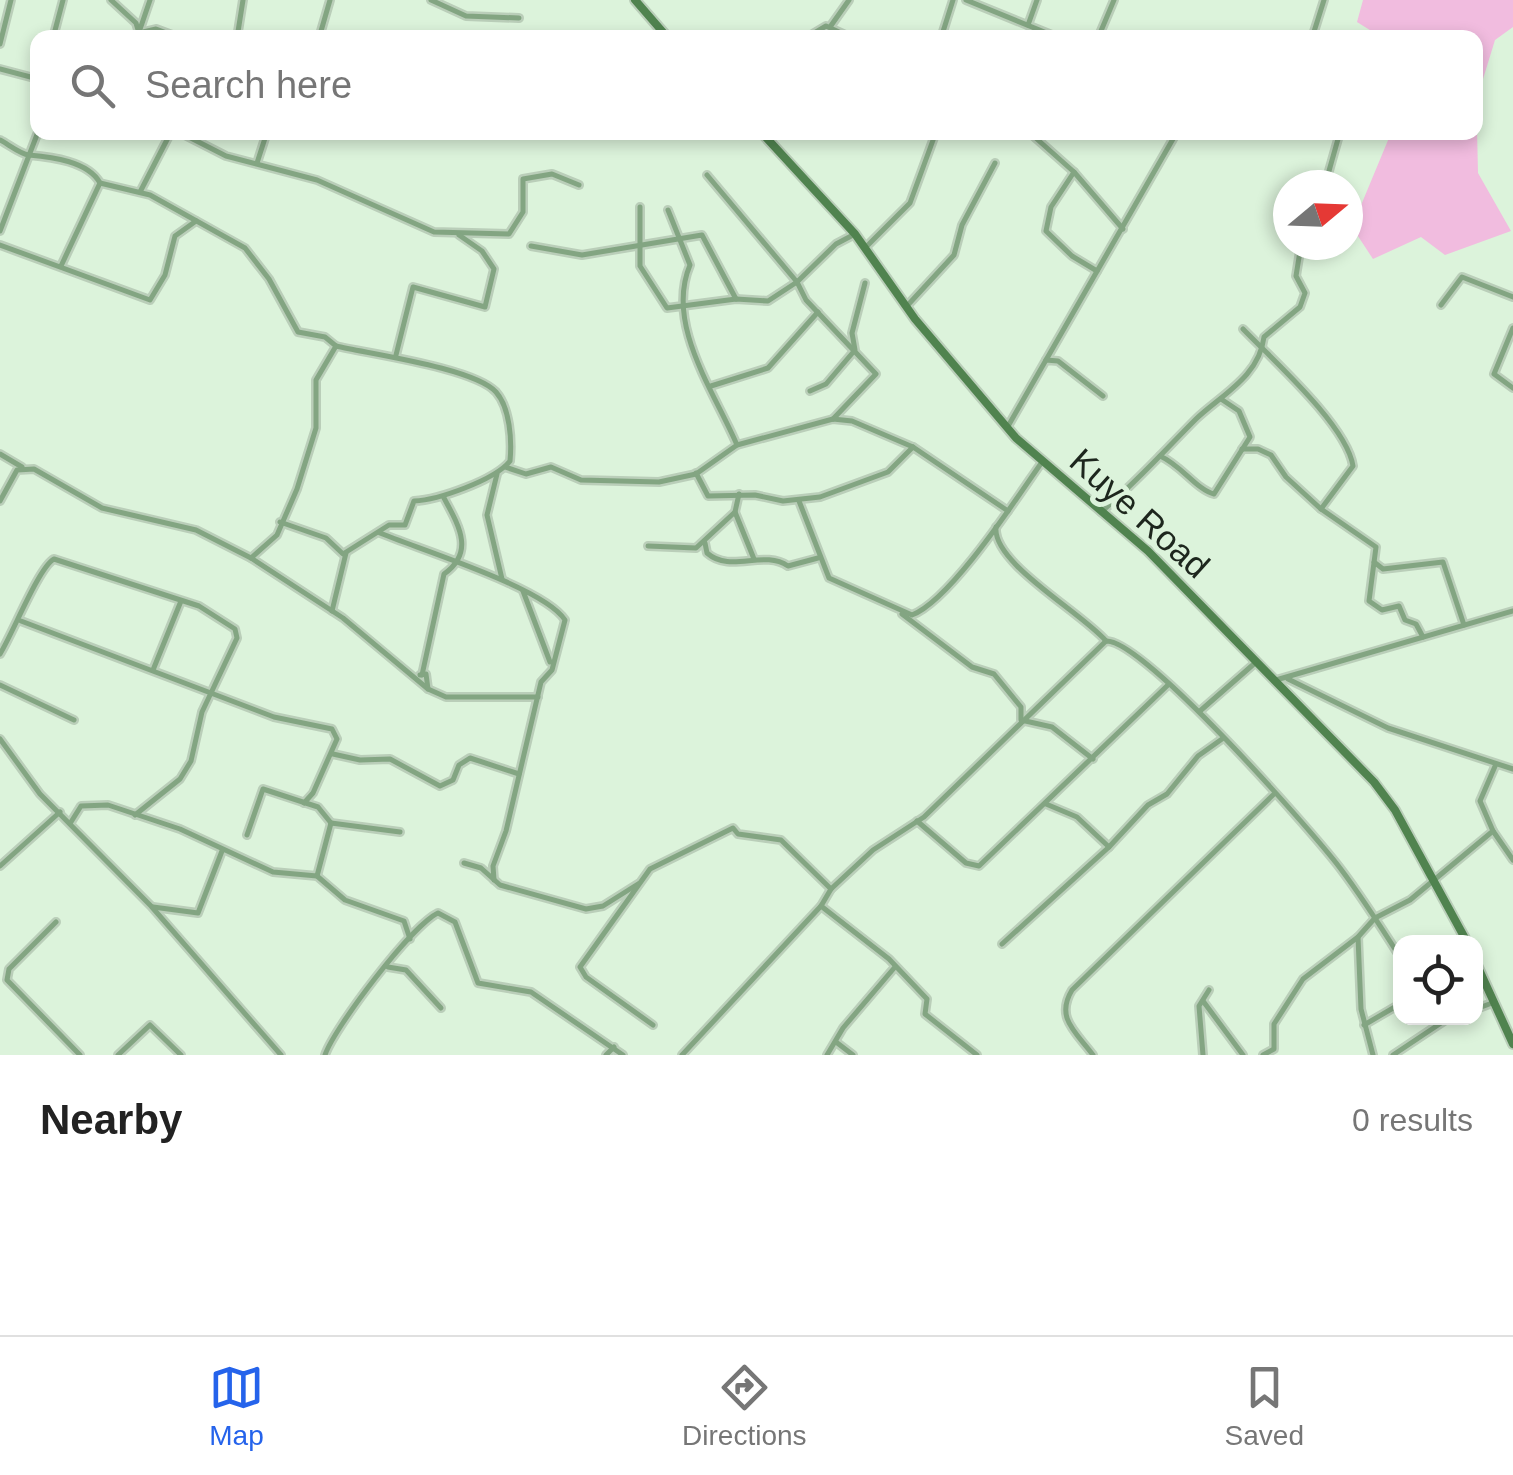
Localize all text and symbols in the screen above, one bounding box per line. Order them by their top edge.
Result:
search box [30,30,1483,140]
icon: search [65,58,120,113]
text: Search here [145,64,352,106]
north arrow [1273,170,1363,260]
street label: Kuye Road [1063,441,1217,585]
map controls [1393,935,1483,1025]
button: locate [1393,935,1483,1025]
text: Nearby [40,1096,182,1143]
text: 0 results [1352,1102,1473,1138]
tab: Map [209,1360,264,1452]
tab: Directions [682,1360,807,1452]
tab: Saved [1225,1360,1304,1452]

